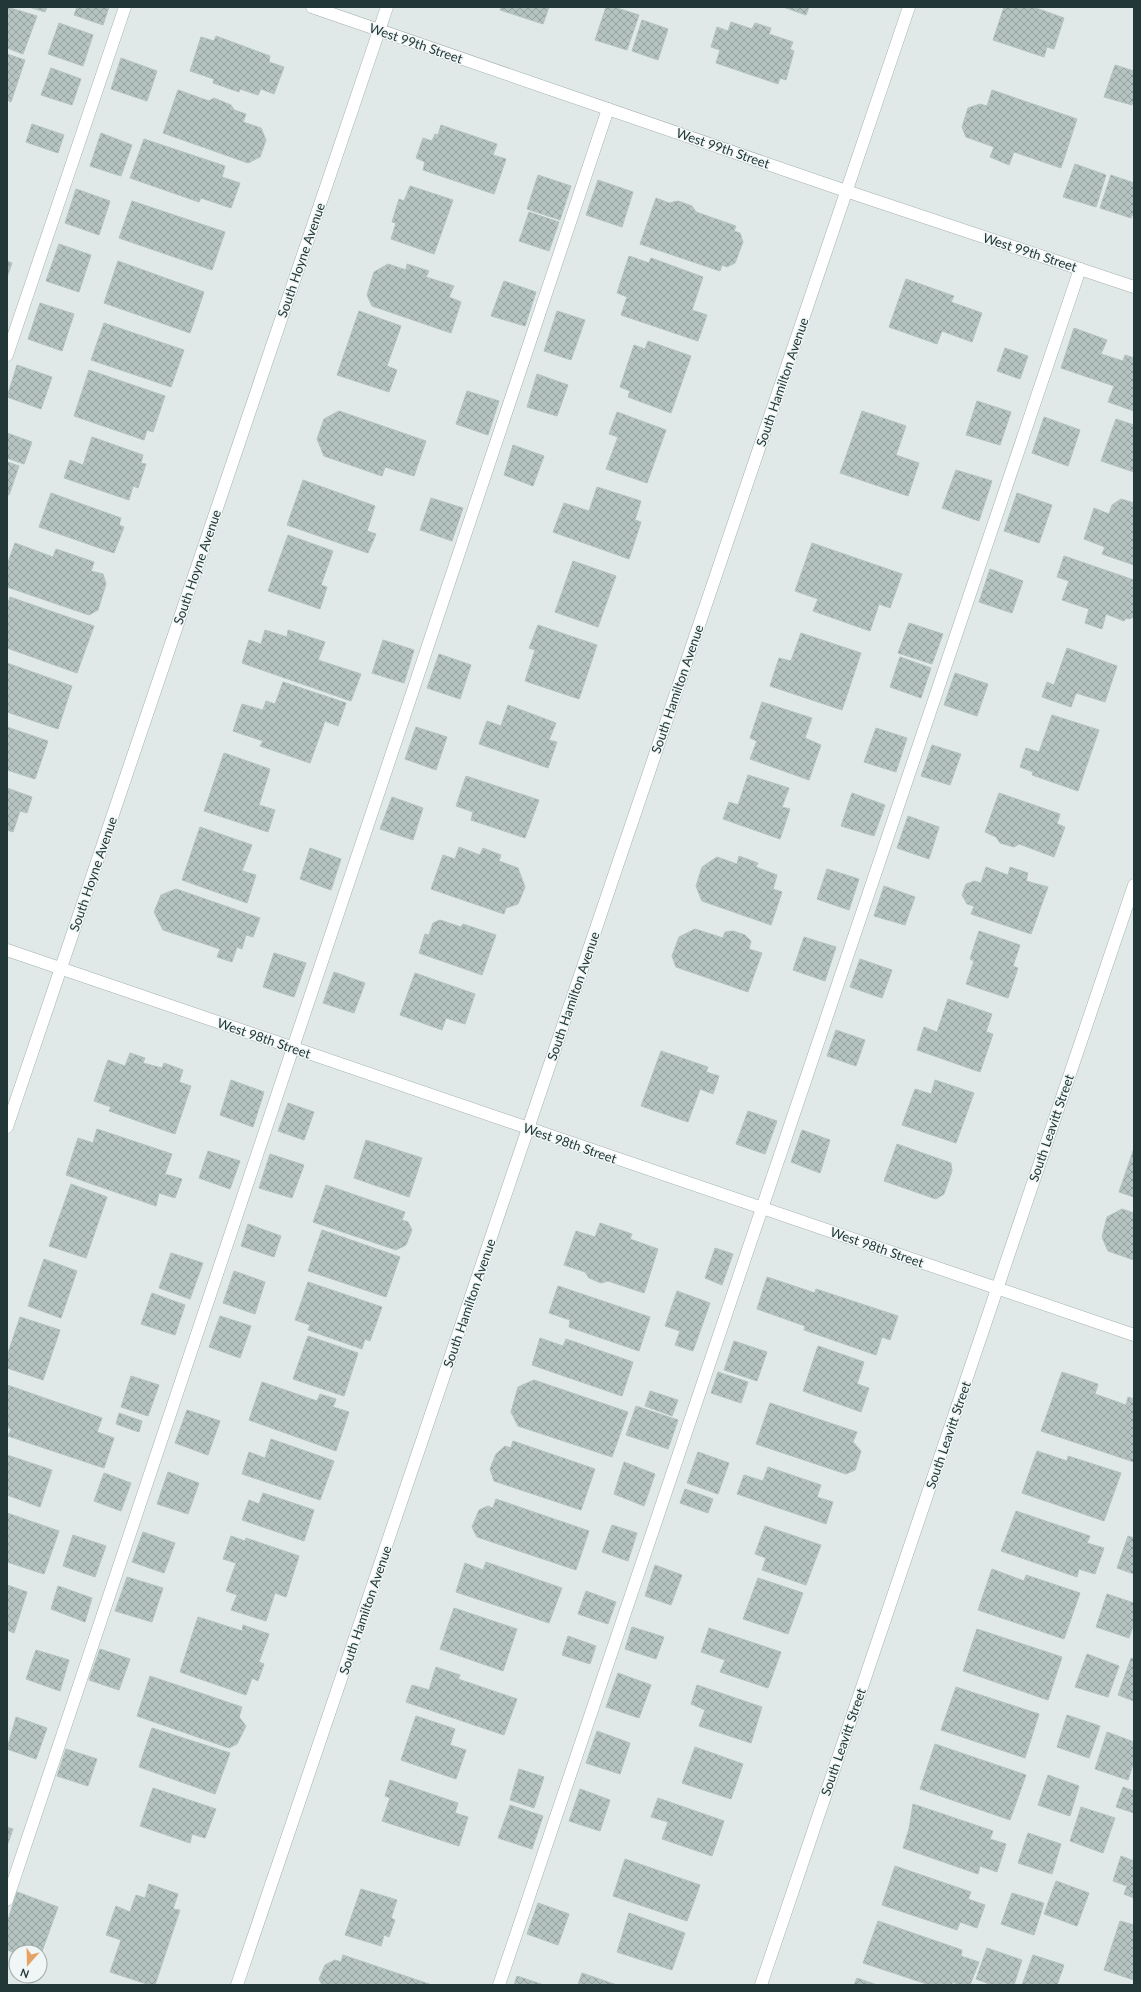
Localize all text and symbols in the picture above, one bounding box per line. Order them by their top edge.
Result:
street label: West 99th Street [367,20,465,67]
street label: West 99th Street [674,125,772,172]
street label: South Hoyne Avenue [274,200,328,320]
street label: West 99th Street [981,229,1079,275]
street label: South Hamilton Avenue [752,315,812,448]
street label: South Hoyne Avenue [170,507,224,627]
street label: South Hamilton Avenue [647,622,707,755]
street label: South Hoyne Avenue [66,814,120,934]
street label: South Hamilton Avenue [543,929,603,1062]
street label: West 98th Street [215,1015,313,1062]
street label: South Leavitt Street [1025,1072,1077,1184]
street label: West 98th Street [521,1120,619,1167]
street label: West 98th Street [828,1224,926,1271]
street label: South Hamilton Avenue [439,1236,499,1369]
street label: South Leavitt Street [922,1379,974,1491]
street label: South Hamilton Avenue [335,1543,395,1676]
street label: South Leavitt Street [817,1686,869,1798]
north arrow [8,1944,48,1984]
text: N [18,1966,31,1981]

